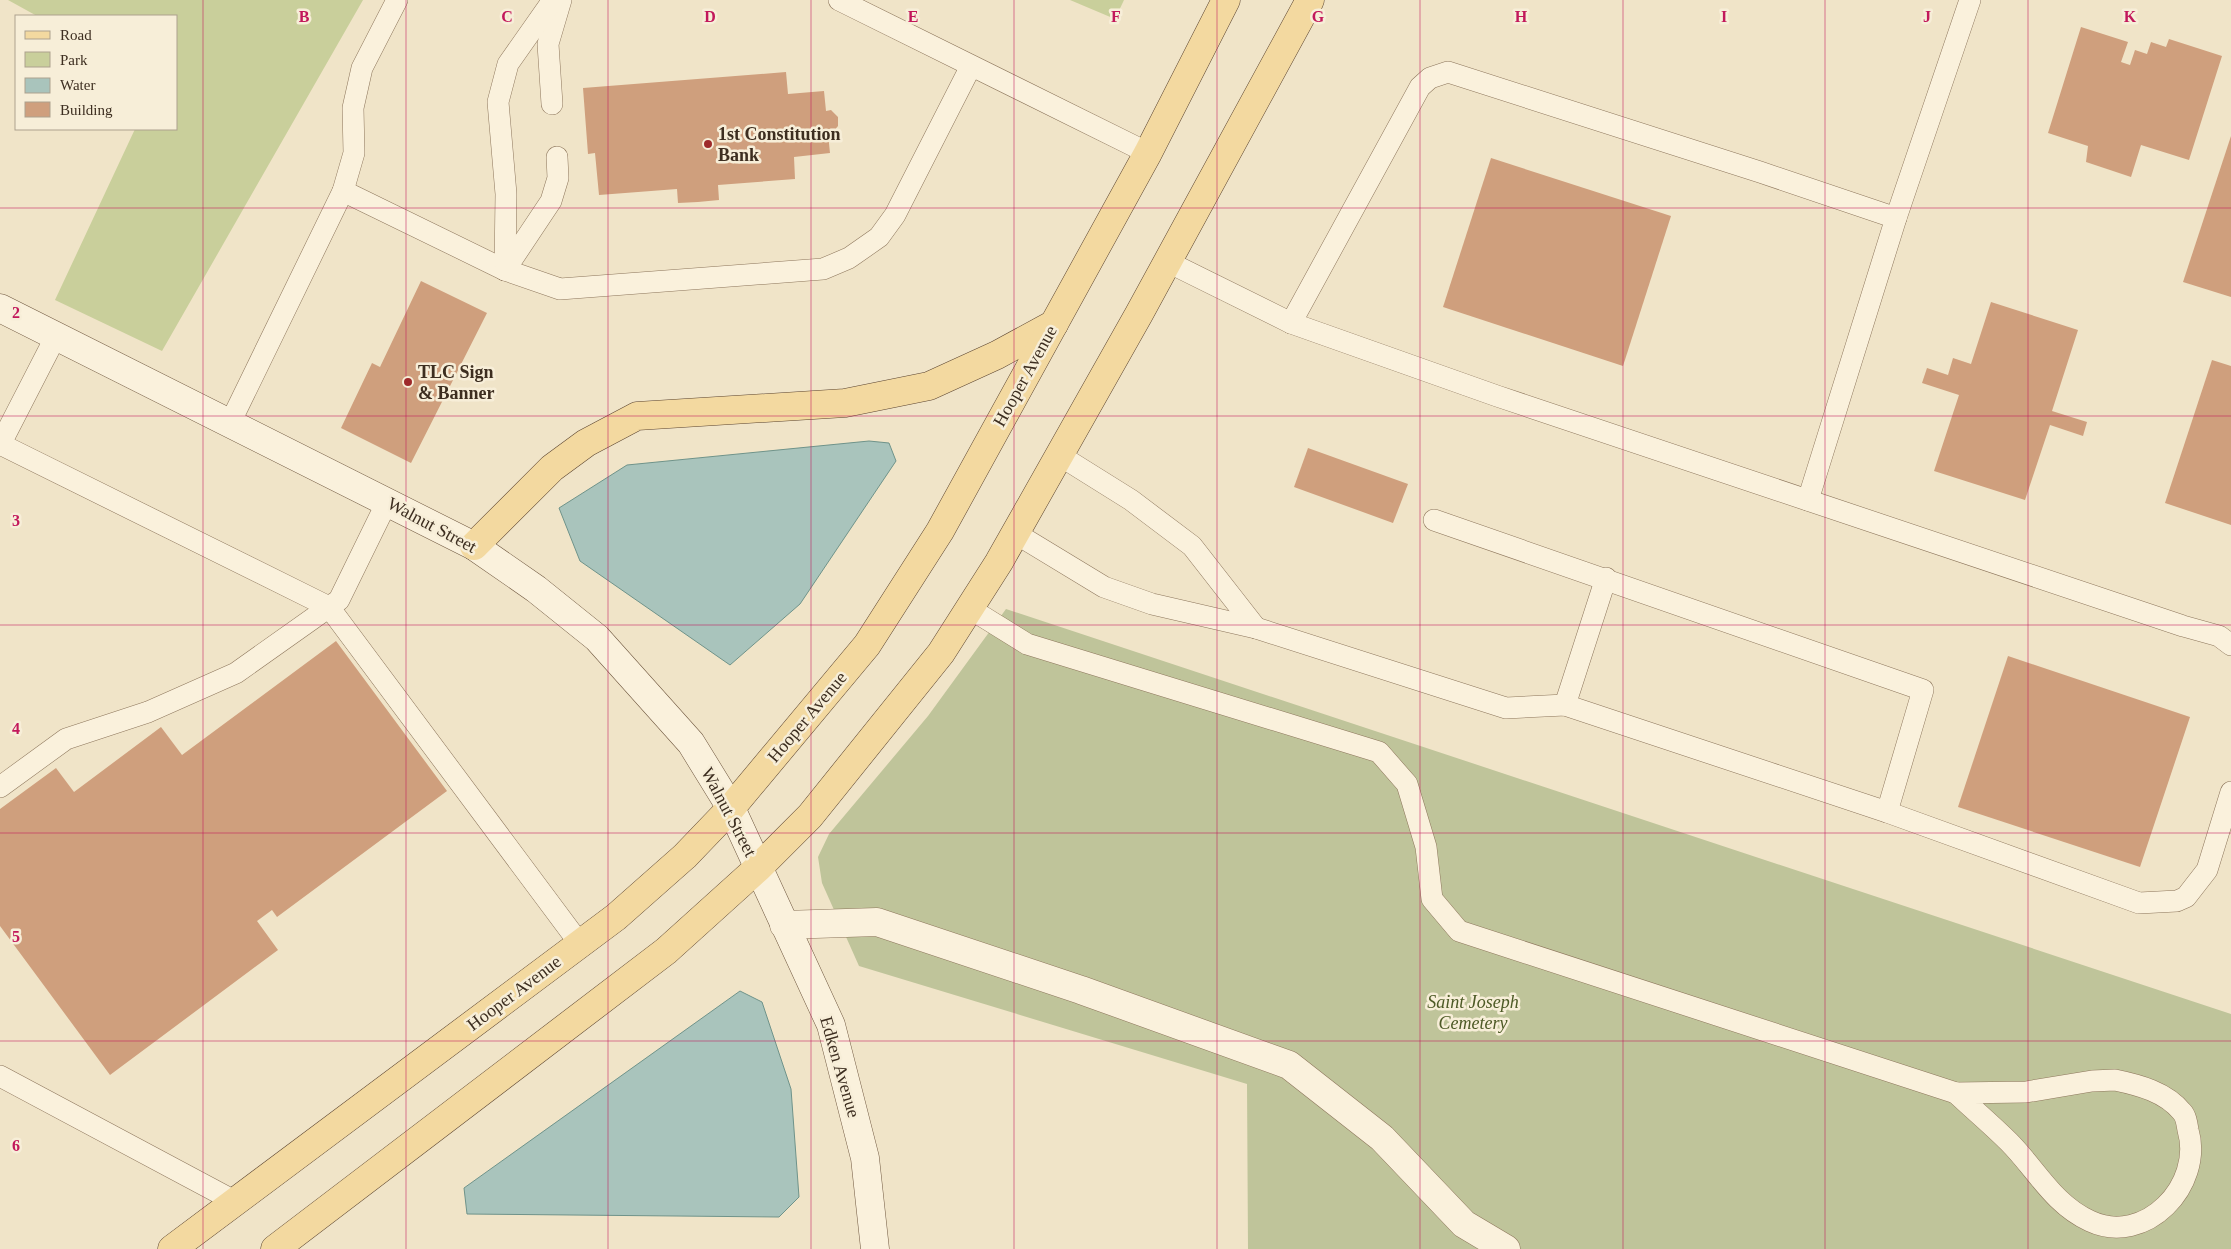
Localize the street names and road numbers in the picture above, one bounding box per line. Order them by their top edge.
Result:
street label: Hooper Avenue [989,322,1061,430]
street label: Walnut Street [384,493,480,557]
street label: Hooper Avenue [763,668,851,766]
street label: Walnut Street [697,764,761,860]
street label: Hooper Avenue [463,951,565,1035]
street label: Edken Avenue [816,1014,864,1120]

